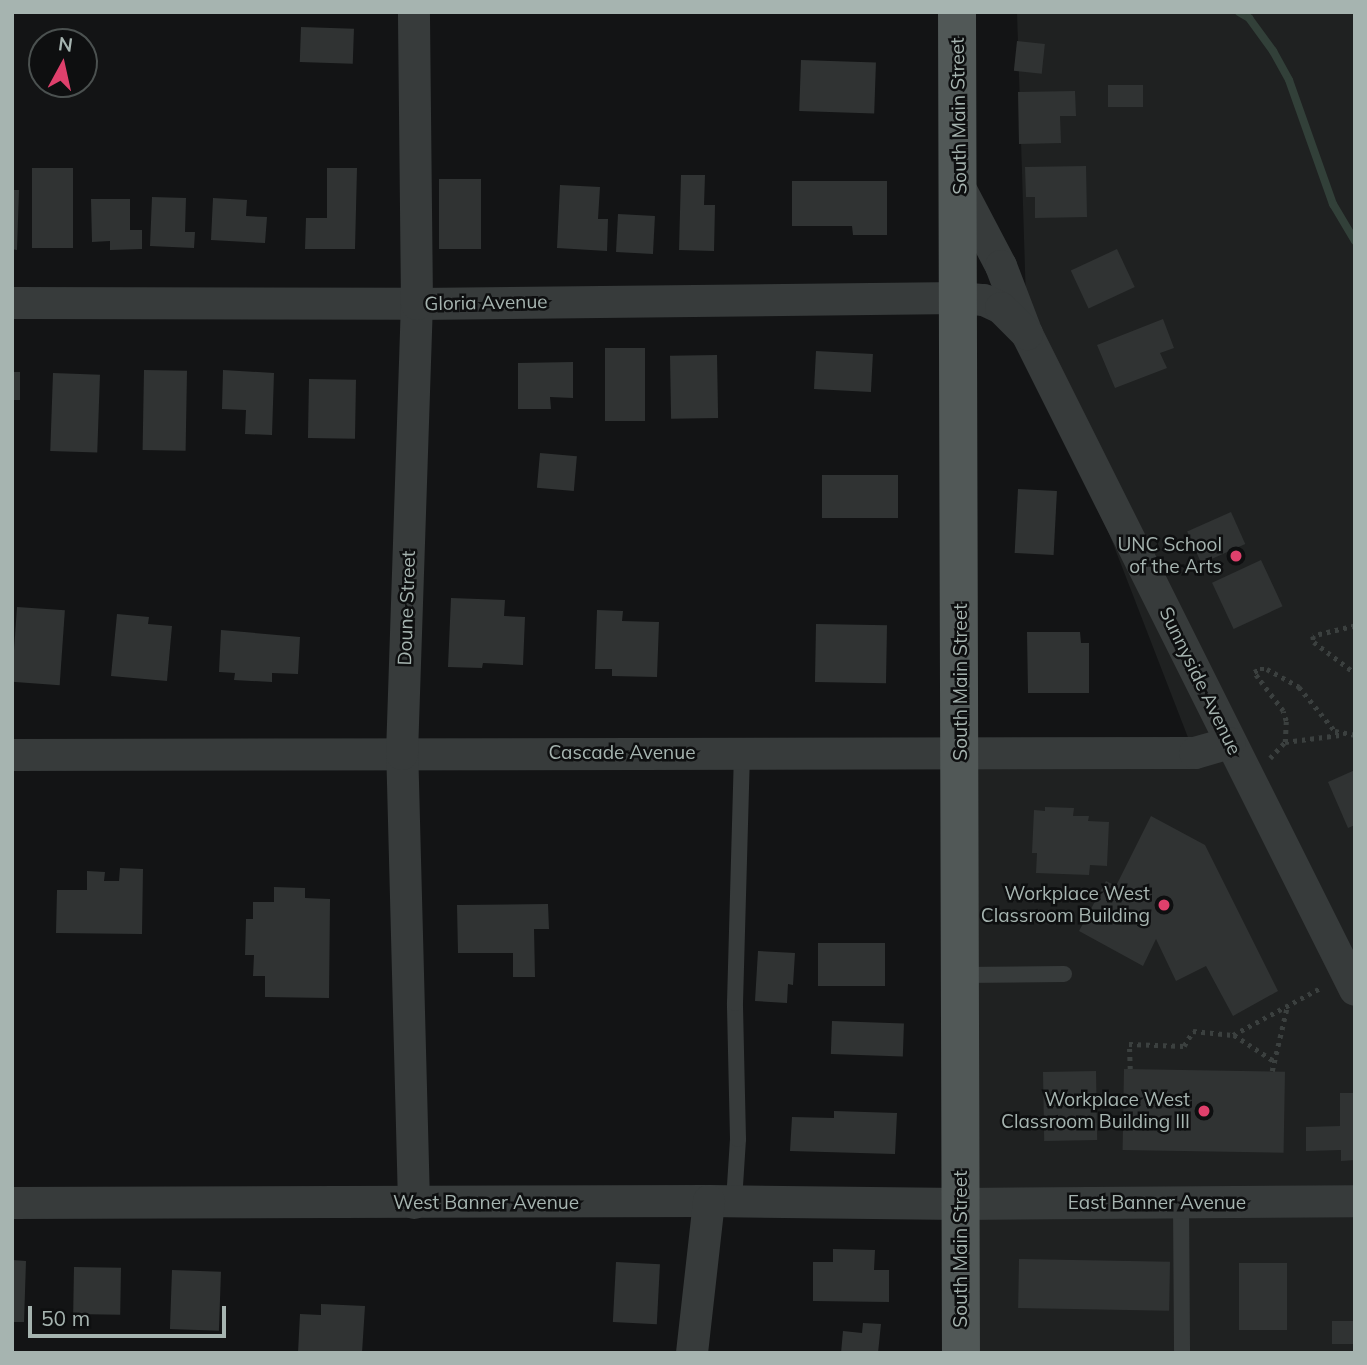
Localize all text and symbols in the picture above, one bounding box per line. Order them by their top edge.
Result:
north arrow [28,28,98,98]
text: N [57,31,74,57]
street label: South Main Street [946,37,972,195]
street label: Gloria Avenue [424,291,548,315]
place label: UNC School of the Arts [1117,534,1222,578]
marker: UNC School of the Arts [1228,548,1244,564]
street label: Doune Street [394,550,420,666]
street label: South Main Street [950,603,972,761]
street label: Sunnyside Avenue [1154,603,1246,759]
street label: Cascade Avenue [548,742,696,764]
place label: Workplace West Classroom Building [981,883,1150,927]
marker: Workplace West Classroom Building [1156,897,1172,913]
place label: Workplace West Classroom Building III [1001,1089,1190,1133]
marker: Workplace West Classroom Building III [1196,1103,1212,1119]
street label: South Main Street [950,1170,972,1328]
street label: West Banner Avenue [393,1192,579,1214]
street label: East Banner Avenue [1068,1192,1246,1214]
scale bar [32,1292,229,1336]
text: 50 m [41,1305,90,1331]

